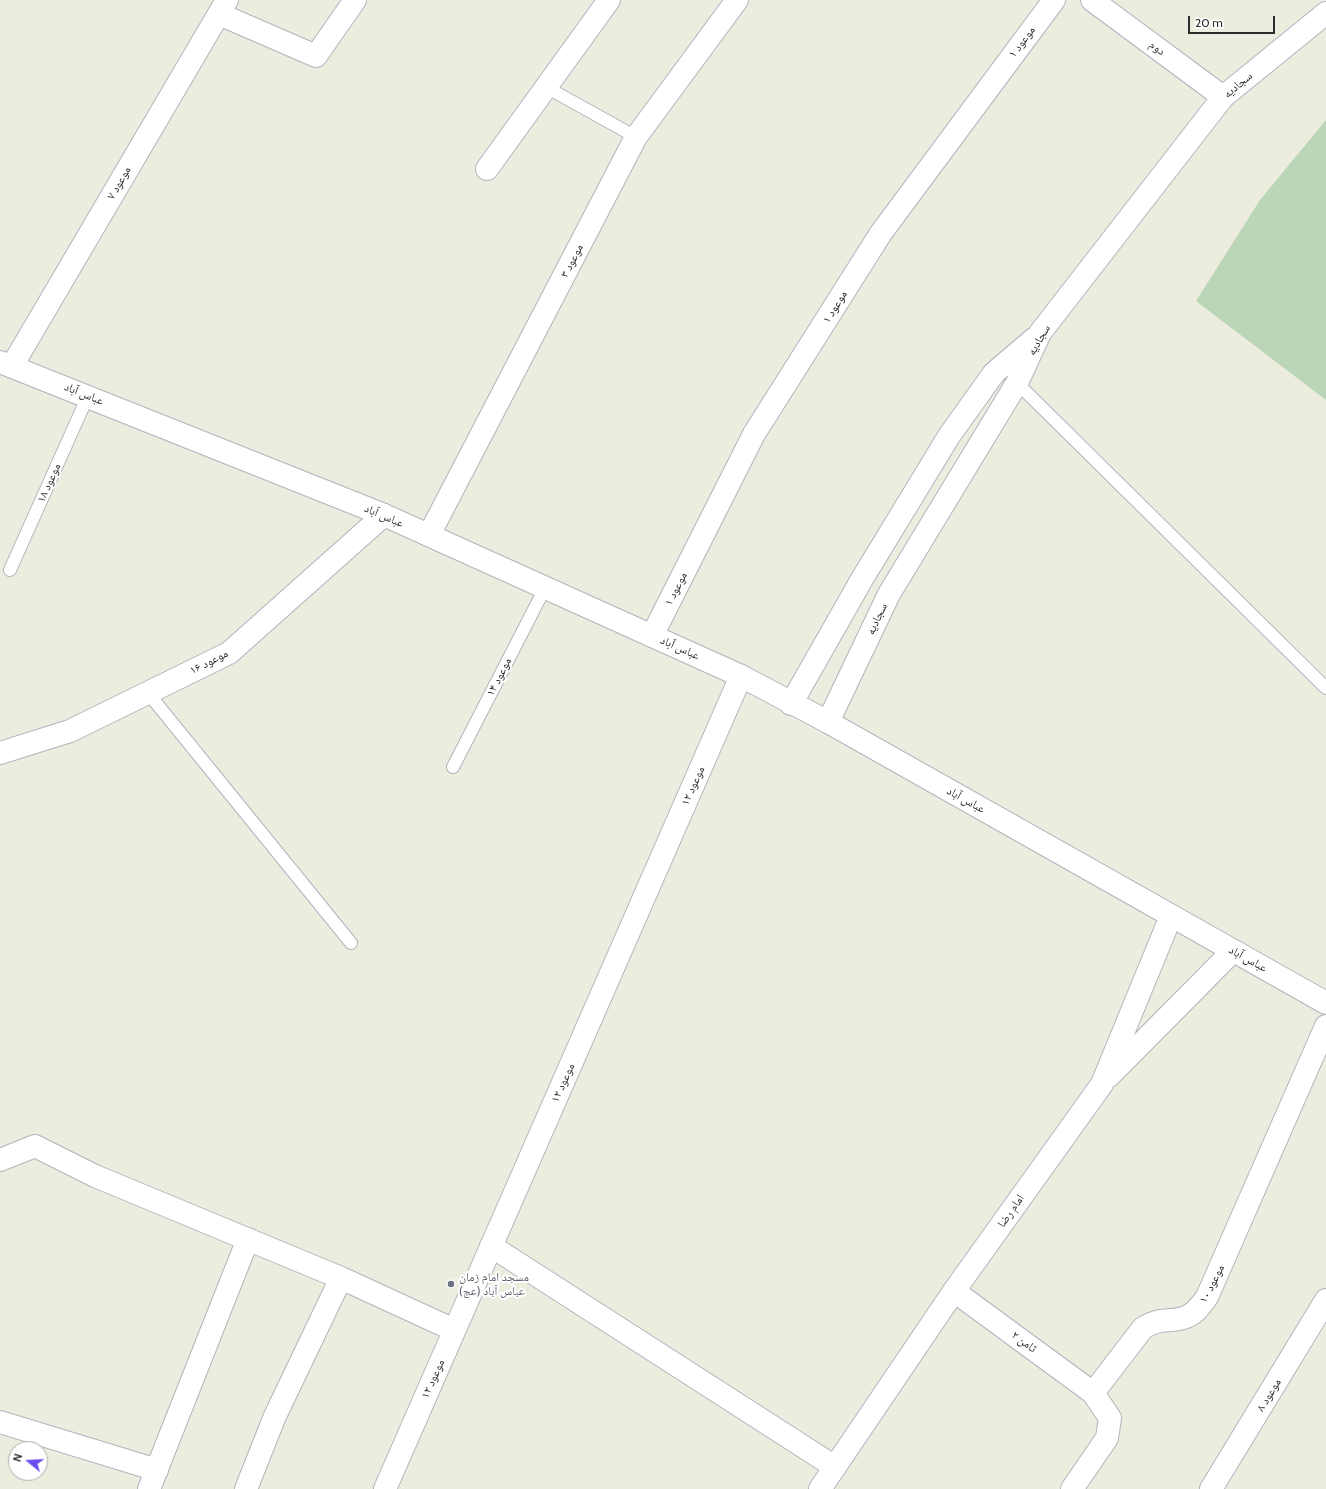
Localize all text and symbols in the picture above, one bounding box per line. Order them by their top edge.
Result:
scale bar [1190,8,1277,34]
text: 20 m [1195,15,1223,30]
street label: موعود ۱ [1005,23,1039,61]
street label: دوم [1146,37,1168,59]
street label: سجادیه [1221,69,1255,101]
street label: موعود ۷ [104,164,134,202]
street label: موعود ۳ [557,242,587,280]
street label: موعود ۱ [819,288,851,326]
street label: سجادیه [1024,322,1054,358]
street label: عباس آباد [62,380,106,408]
street label: موعود ۱۸ [34,461,64,505]
street label: عباس آباد [362,501,406,531]
street label: موعود ۱ [661,570,691,608]
street label: سجادیه [863,601,891,637]
street label: عباس آباد [658,633,702,663]
street label: موعود ۱۶ [187,646,231,678]
street label: موعود ۱۴ [483,655,515,699]
street label: موعود ۱۲ [678,764,708,808]
street label: عباس آباد [944,784,988,816]
street label: عباس آباد [1226,943,1270,975]
street label: موعود ۱۲ [548,1061,578,1105]
street label: امام رضا [994,1192,1028,1230]
street label: موعود ۱۰ [1196,1262,1228,1306]
place label: مسجد امام زمان (عج) عباس آباد [459,1270,529,1298]
marker: مسجد امام زمان (عج) عباس آباد [446,1279,456,1289]
street label: ثامن ۲ [1009,1328,1039,1356]
street label: موعود ۱۲ [418,1357,448,1401]
street label: موعود ۸ [1254,1376,1284,1414]
north arrow [8,1441,48,1481]
text: N [10,1452,25,1463]

